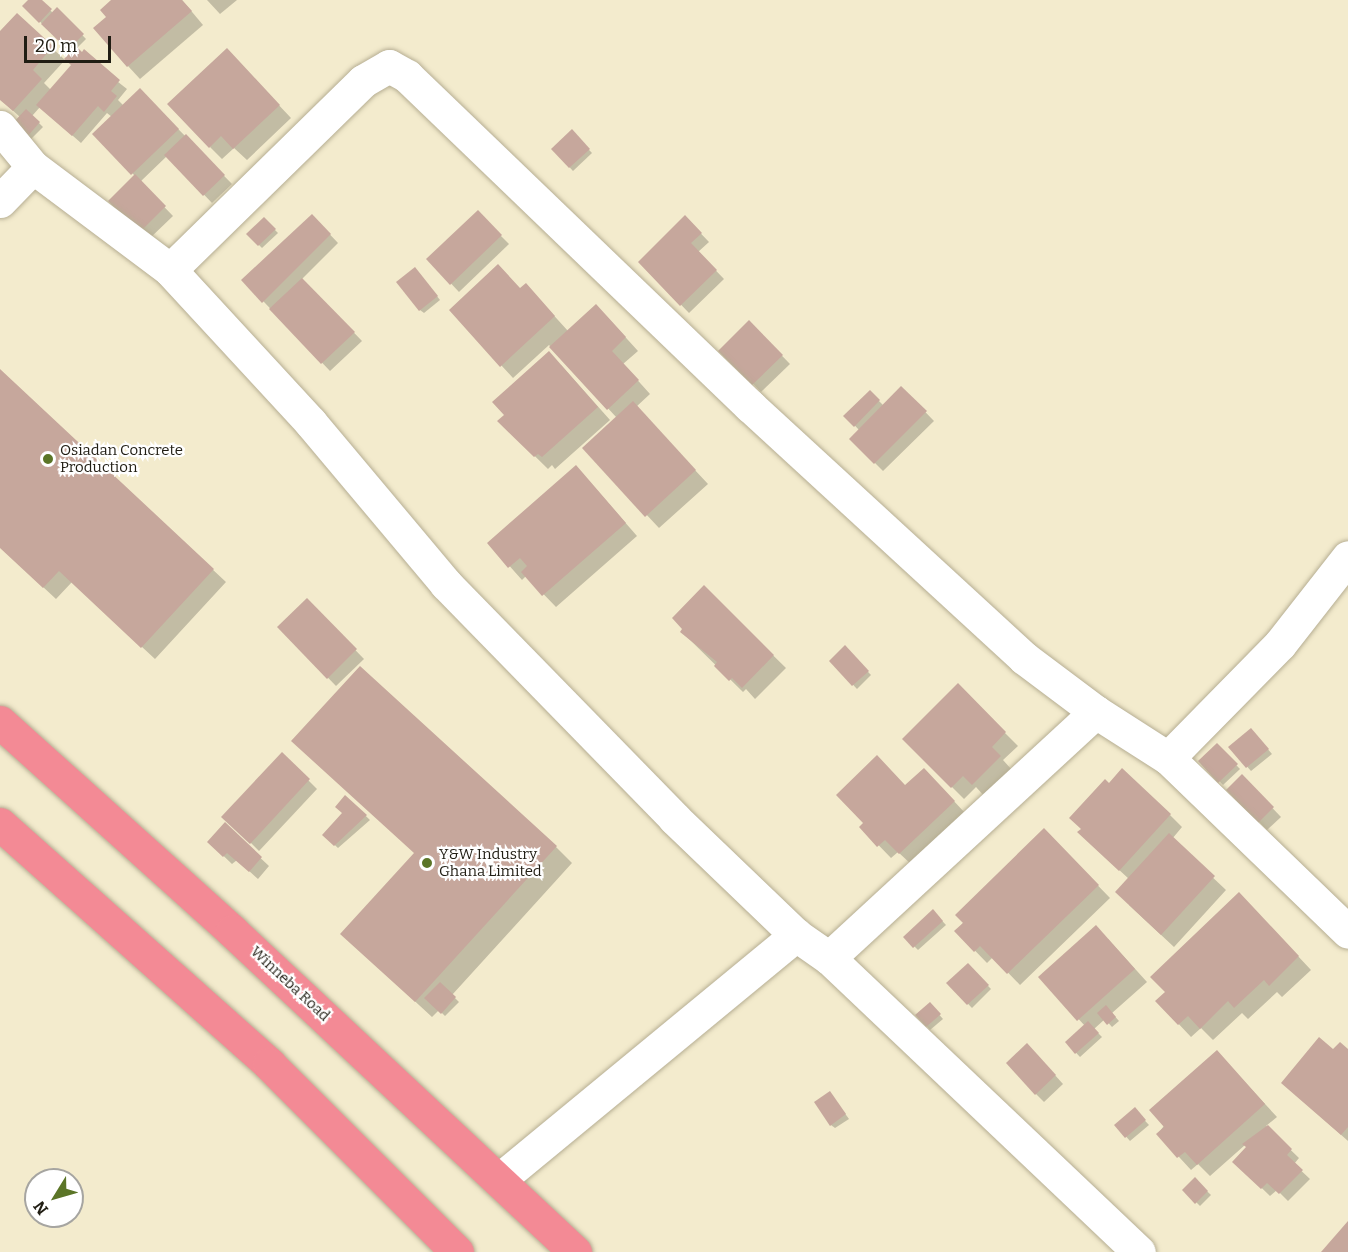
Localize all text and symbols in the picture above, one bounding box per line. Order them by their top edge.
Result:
scale bar [27,24,114,62]
text: 20 m [35,35,77,57]
place label: Osiadan Concrete Production [60,441,183,476]
marker: Osiadan Concrete Production [41,452,55,466]
place label: Y&W Industry Ghana Limited [439,845,542,880]
marker: Y&W Industry Ghana Limited [420,856,434,870]
street label: Winneba Road [247,943,333,1025]
north arrow [24,1168,84,1228]
text: N [30,1197,52,1219]

